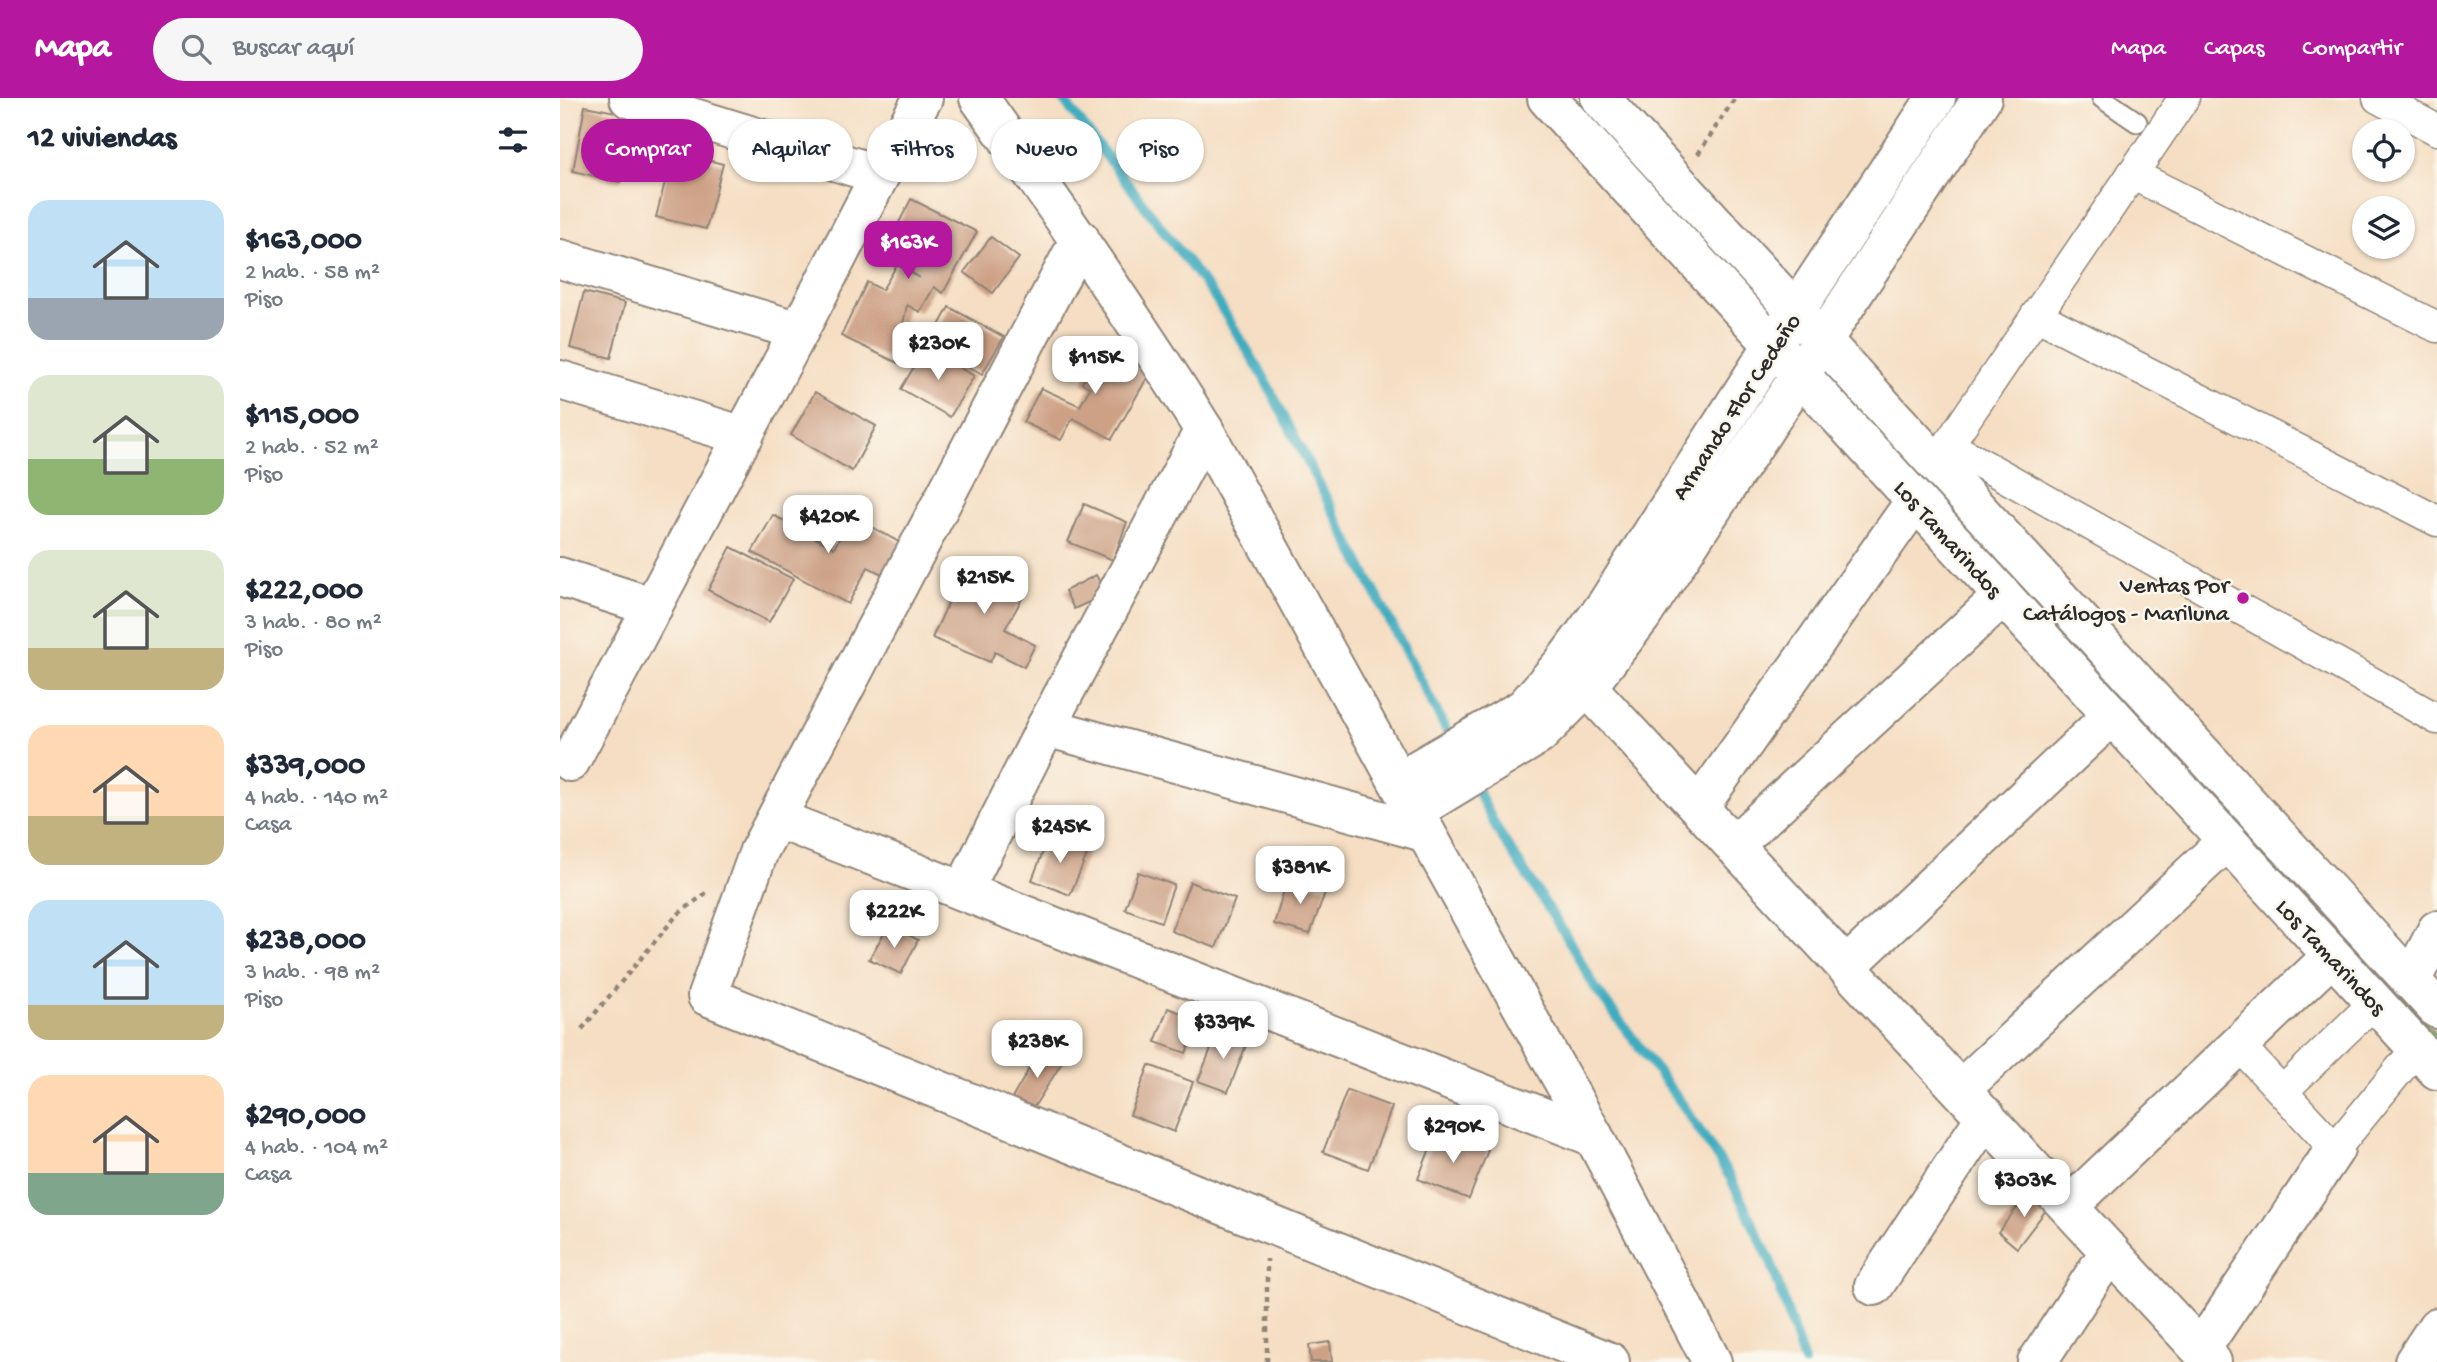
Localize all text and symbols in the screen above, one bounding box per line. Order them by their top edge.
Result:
search box [153,18,643,81]
text: Mapa [35,30,111,68]
icon: search [177,30,215,68]
text: Buscar aquí [233,34,354,65]
text: Mapa [2111,35,2166,64]
text: Capas [2204,35,2264,64]
text: Compartir [2302,35,2402,64]
chip: Comprar [581,119,714,182]
chip: Alquilar [728,119,853,182]
chip: Filtros [867,119,977,182]
chip: Nuevo [991,119,1102,182]
chip: Piso [1116,119,1204,182]
map controls [2352,119,2415,259]
button: locate [2352,119,2415,182]
icon: filters [494,121,532,159]
text: 12 viviendas [28,123,176,158]
button: layers [2352,196,2415,259]
pin: $163K [859,222,957,281]
text: $163,000 [245,225,362,260]
icon: home [84,228,168,312]
text: $163K [880,230,936,257]
text: 2 hab. · 58 m² [245,260,380,287]
text: Piso [245,287,283,314]
street label: Armando Flor Cedeño [1667,309,1809,507]
pin: $230K [889,322,987,382]
text: $230K [908,331,968,358]
pin: $115K [1046,336,1144,396]
text: $115K [1068,345,1122,372]
text: $115,000 [245,400,359,435]
icon: home [84,403,168,487]
text: 2 hab. · 52 m² [245,435,379,462]
text: Piso [245,462,283,489]
street label: Los Tamarindos [1886,475,2008,606]
pin: $420K [779,496,877,555]
text: $420K [799,504,857,531]
pin: $215K [935,556,1033,616]
text: $215K [956,565,1012,592]
place label: Ventas Por Catálogos - Mariluna [2023,573,2231,630]
text: $222,000 [245,575,363,610]
icon: home [84,578,168,662]
marker: Ventas Por Catálogos - Mariluna [2235,590,2251,606]
text: 3 hab. · 80 m² [245,610,382,637]
text: Piso [245,637,283,664]
text: $339,000 [245,750,365,785]
icon: home [84,753,168,837]
text: 4 hab. · 140 m² [245,785,388,812]
pin: $245K [1011,806,1109,865]
text: Casa [245,812,291,839]
text: $245K [1031,814,1089,841]
pin: $381K [1251,846,1349,906]
text: $381K [1272,855,1328,882]
pin: $222K [845,890,943,950]
street label: Los Tamarindos [2268,894,2392,1024]
text: $222K [866,899,922,926]
text: $238,000 [245,925,366,960]
icon: home [84,928,168,1012]
text: 3 hab. · 98 m² [245,960,380,987]
text: Piso [245,987,283,1014]
pin: $339K [1174,1002,1272,1061]
text: $339K [1194,1010,1252,1037]
pin: $238K [988,1020,1086,1080]
text: $238K [1008,1029,1066,1056]
text: $290,000 [245,1100,366,1135]
icon: home [84,1103,168,1187]
pin: $290K [1404,1105,1502,1165]
text: $290K [1424,1114,1482,1141]
text: 4 hab. · 104 m² [245,1135,388,1162]
pin: $303K [1975,1160,2073,1219]
text: Casa [245,1162,291,1189]
text: $303K [1994,1168,2054,1195]

